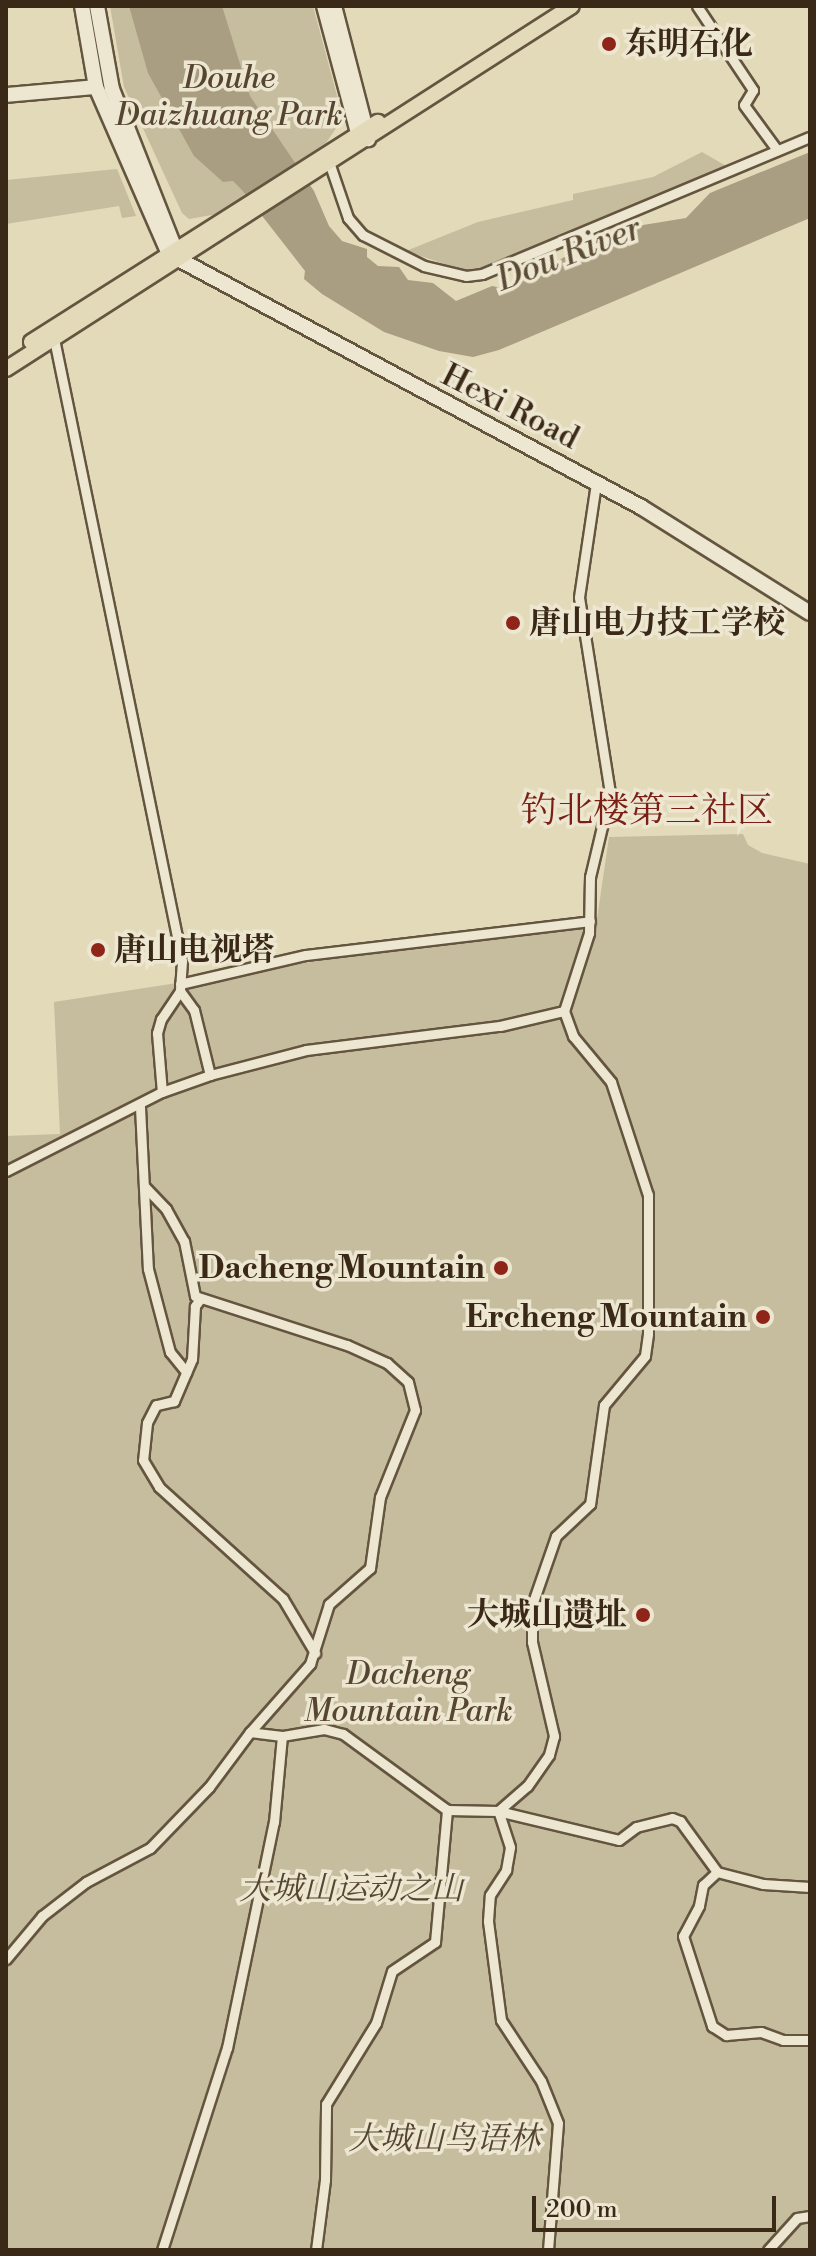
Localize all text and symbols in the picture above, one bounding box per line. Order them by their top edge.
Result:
place label: 东明石化 [625,25,753,63]
marker: 东明石化 [600,35,618,53]
park label: Douhe Daizhuang Park [115,60,343,135]
water label: Dou River [491,209,647,301]
street label: Hexi Road [435,356,585,458]
place label: 唐山电力技工学校 [529,604,785,642]
marker: 唐山电力技工学校 [504,614,522,632]
district label: 钓北楼第三社区 [521,790,773,834]
place label: 唐山电视塔 [114,931,274,969]
marker: 唐山电视塔 [89,941,107,959]
place label: Dacheng Mountain [199,1249,485,1287]
marker: Dacheng Mountain [492,1259,510,1277]
place label: Ercheng Mountain [465,1298,747,1336]
marker: Ercheng Mountain [754,1308,772,1326]
place label: 大城山遗址 [467,1596,627,1634]
marker: 大城山遗址 [634,1606,652,1624]
park label: Dacheng Mountain Park [303,1656,513,1731]
park label: 大城山运动之山 [239,1870,463,1908]
park label: 大城山鸟语林 [348,2120,540,2158]
scale bar [536,2180,780,2230]
text: 200 m [546,2195,617,2225]

